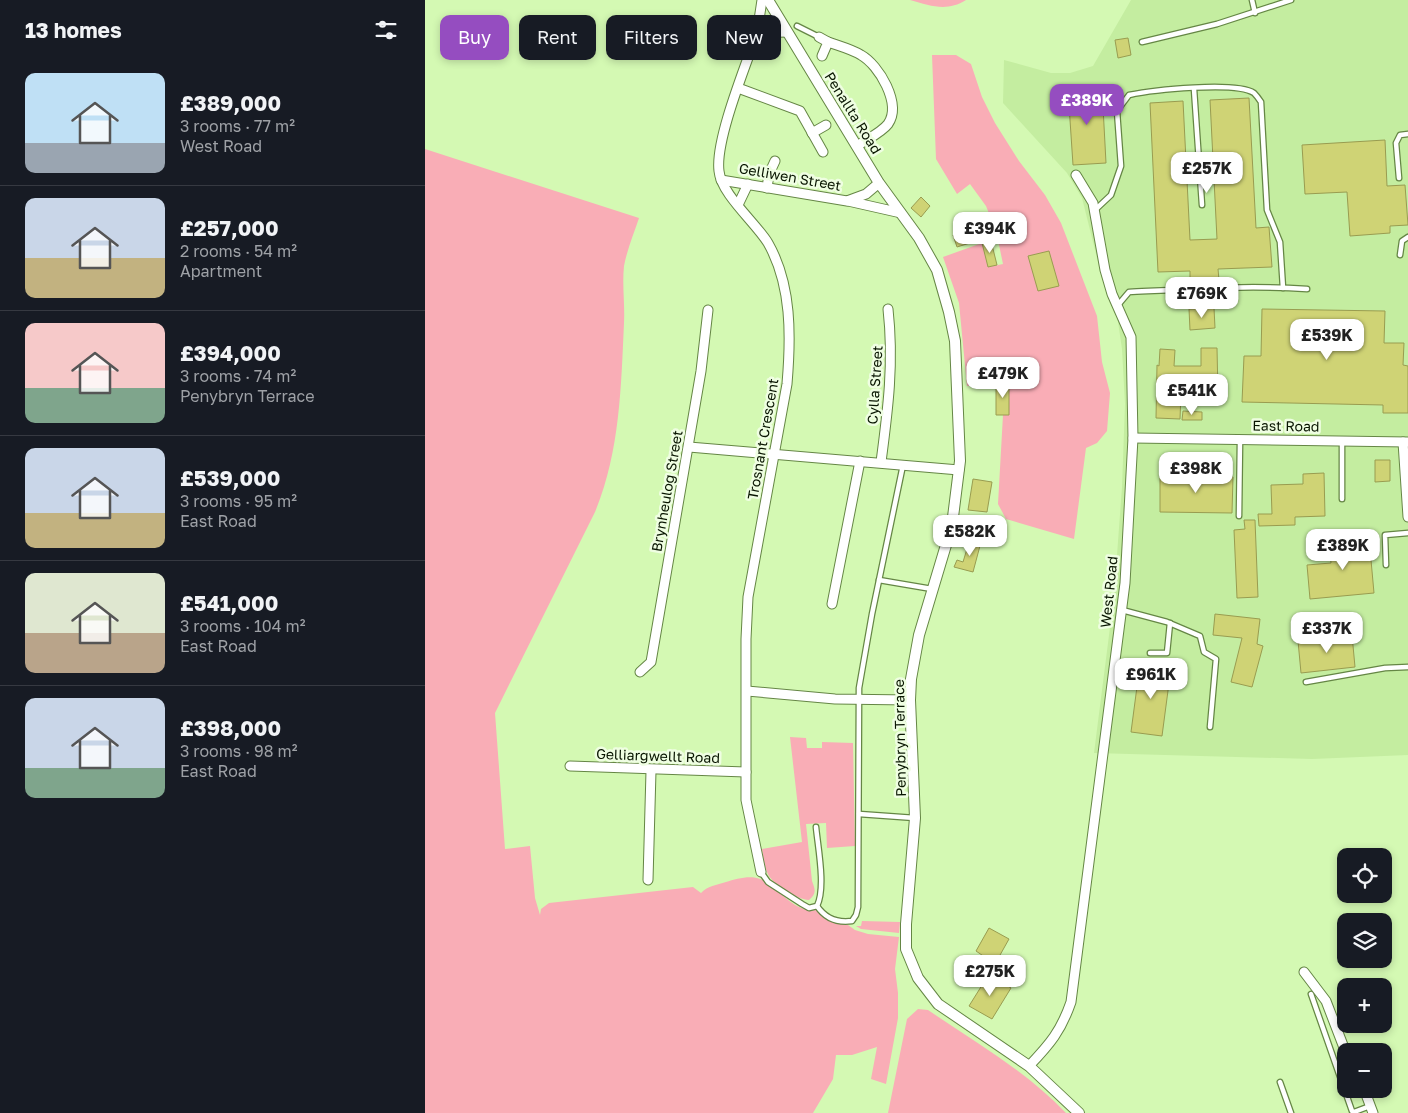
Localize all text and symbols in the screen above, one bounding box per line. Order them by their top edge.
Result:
chip: Buy [440,15,509,60]
chip: Rent [519,15,596,60]
chip: Filters [606,15,697,60]
chip: New [707,15,781,60]
icon: filters [372,16,400,44]
text: 13 homes [25,17,122,43]
street label: Penallta Road [821,69,885,157]
pin: £389K [1052,84,1122,126]
text: £389,000 [180,90,281,116]
text: £389K [1061,90,1113,110]
icon: home [65,93,125,153]
text: 3 rooms · 77 m² [180,116,295,136]
text: West Road [180,136,262,156]
pin: £257K [1172,152,1242,194]
text: £257K [1182,158,1232,178]
street label: Gelliwen Street [738,159,843,194]
pin: £394K [955,212,1025,254]
text: £257,000 [180,215,279,241]
icon: home [65,218,125,278]
text: £394K [964,218,1016,238]
text: 2 rooms · 54 m² [180,241,297,261]
text: Apartment [180,261,262,281]
pin: £769K [1167,276,1237,319]
text: £769K [1176,283,1228,303]
pin: £539K [1292,318,1362,361]
text: £539K [1301,325,1353,345]
text: £394,000 [180,340,281,366]
icon: home [65,343,125,403]
street label: Cylla Street [863,345,886,425]
pin: £479K [968,356,1038,399]
text: £479K [977,363,1029,383]
text: 3 rooms · 74 m² [180,366,296,386]
pin: £541K [1157,374,1227,416]
street label: Trosnant Crescent [743,377,782,501]
text: £541K [1167,380,1217,400]
text: Penybryn Terrace [180,386,315,406]
street label: East Road [1252,416,1320,435]
street label: Brynheulog Street [647,429,686,553]
pin: £398K [1161,452,1231,494]
text: £398K [1170,458,1222,478]
text: £539,000 [180,465,281,491]
icon: home [65,468,125,528]
text: 3 rooms · 95 m² [180,491,297,511]
text: East Road [180,511,257,531]
pin: £582K [935,514,1005,557]
text: £582K [944,521,996,541]
pin: £389K [1308,528,1378,571]
text: £389K [1317,535,1369,555]
street label: West Road [1096,555,1121,629]
text: £541,000 [180,590,278,616]
icon: home [65,593,125,653]
pin: £337K [1292,612,1362,654]
text: 3 rooms · 104 m² [180,616,305,636]
text: £337K [1302,618,1352,638]
text: East Road [180,636,257,656]
pin: £961K [1116,658,1186,700]
text: £961K [1126,664,1176,684]
street label: Penybryn Terrace [890,679,909,797]
text: £398,000 [180,715,281,741]
icon: home [65,718,125,778]
text: 3 rooms · 98 m² [180,741,297,761]
street label: Gelliargwellt Road [596,745,720,766]
text: East Road [180,761,257,781]
map controls [1337,848,1392,1098]
button: locate [1337,848,1392,903]
button: layers [1337,913,1392,968]
pin: £275K [955,954,1025,997]
text: £275K [965,961,1015,981]
button: + [1337,978,1392,1033]
button: − [1337,1043,1392,1098]

